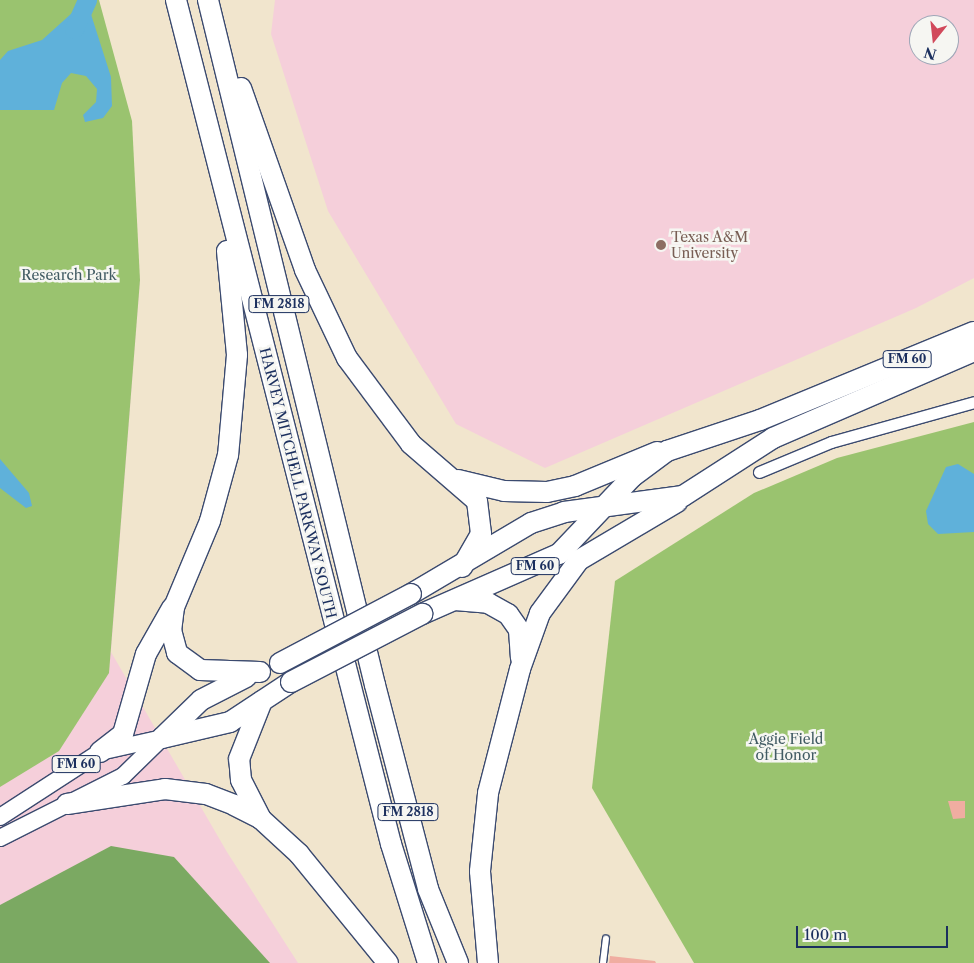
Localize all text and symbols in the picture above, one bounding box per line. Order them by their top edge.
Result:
north arrow [909,15,959,65]
text: N [922,43,938,64]
place label: Texas A&M University [671,229,749,262]
marker: Texas A&M University [655,239,667,251]
park label: Research Park [21,267,117,283]
road number: FM 2818 [248,294,310,314]
street label: HARVEY MITCHELL PARKWAY SOUTH [256,345,340,621]
road number: FM 60 [882,349,932,368]
road number: FM 60 [510,556,560,576]
park label: Aggie Field of Honor [749,731,823,764]
road number: FM 60 [51,754,101,774]
road number: FM 2818 [377,802,439,822]
scale bar [799,916,952,948]
text: 100 m [804,925,847,944]

